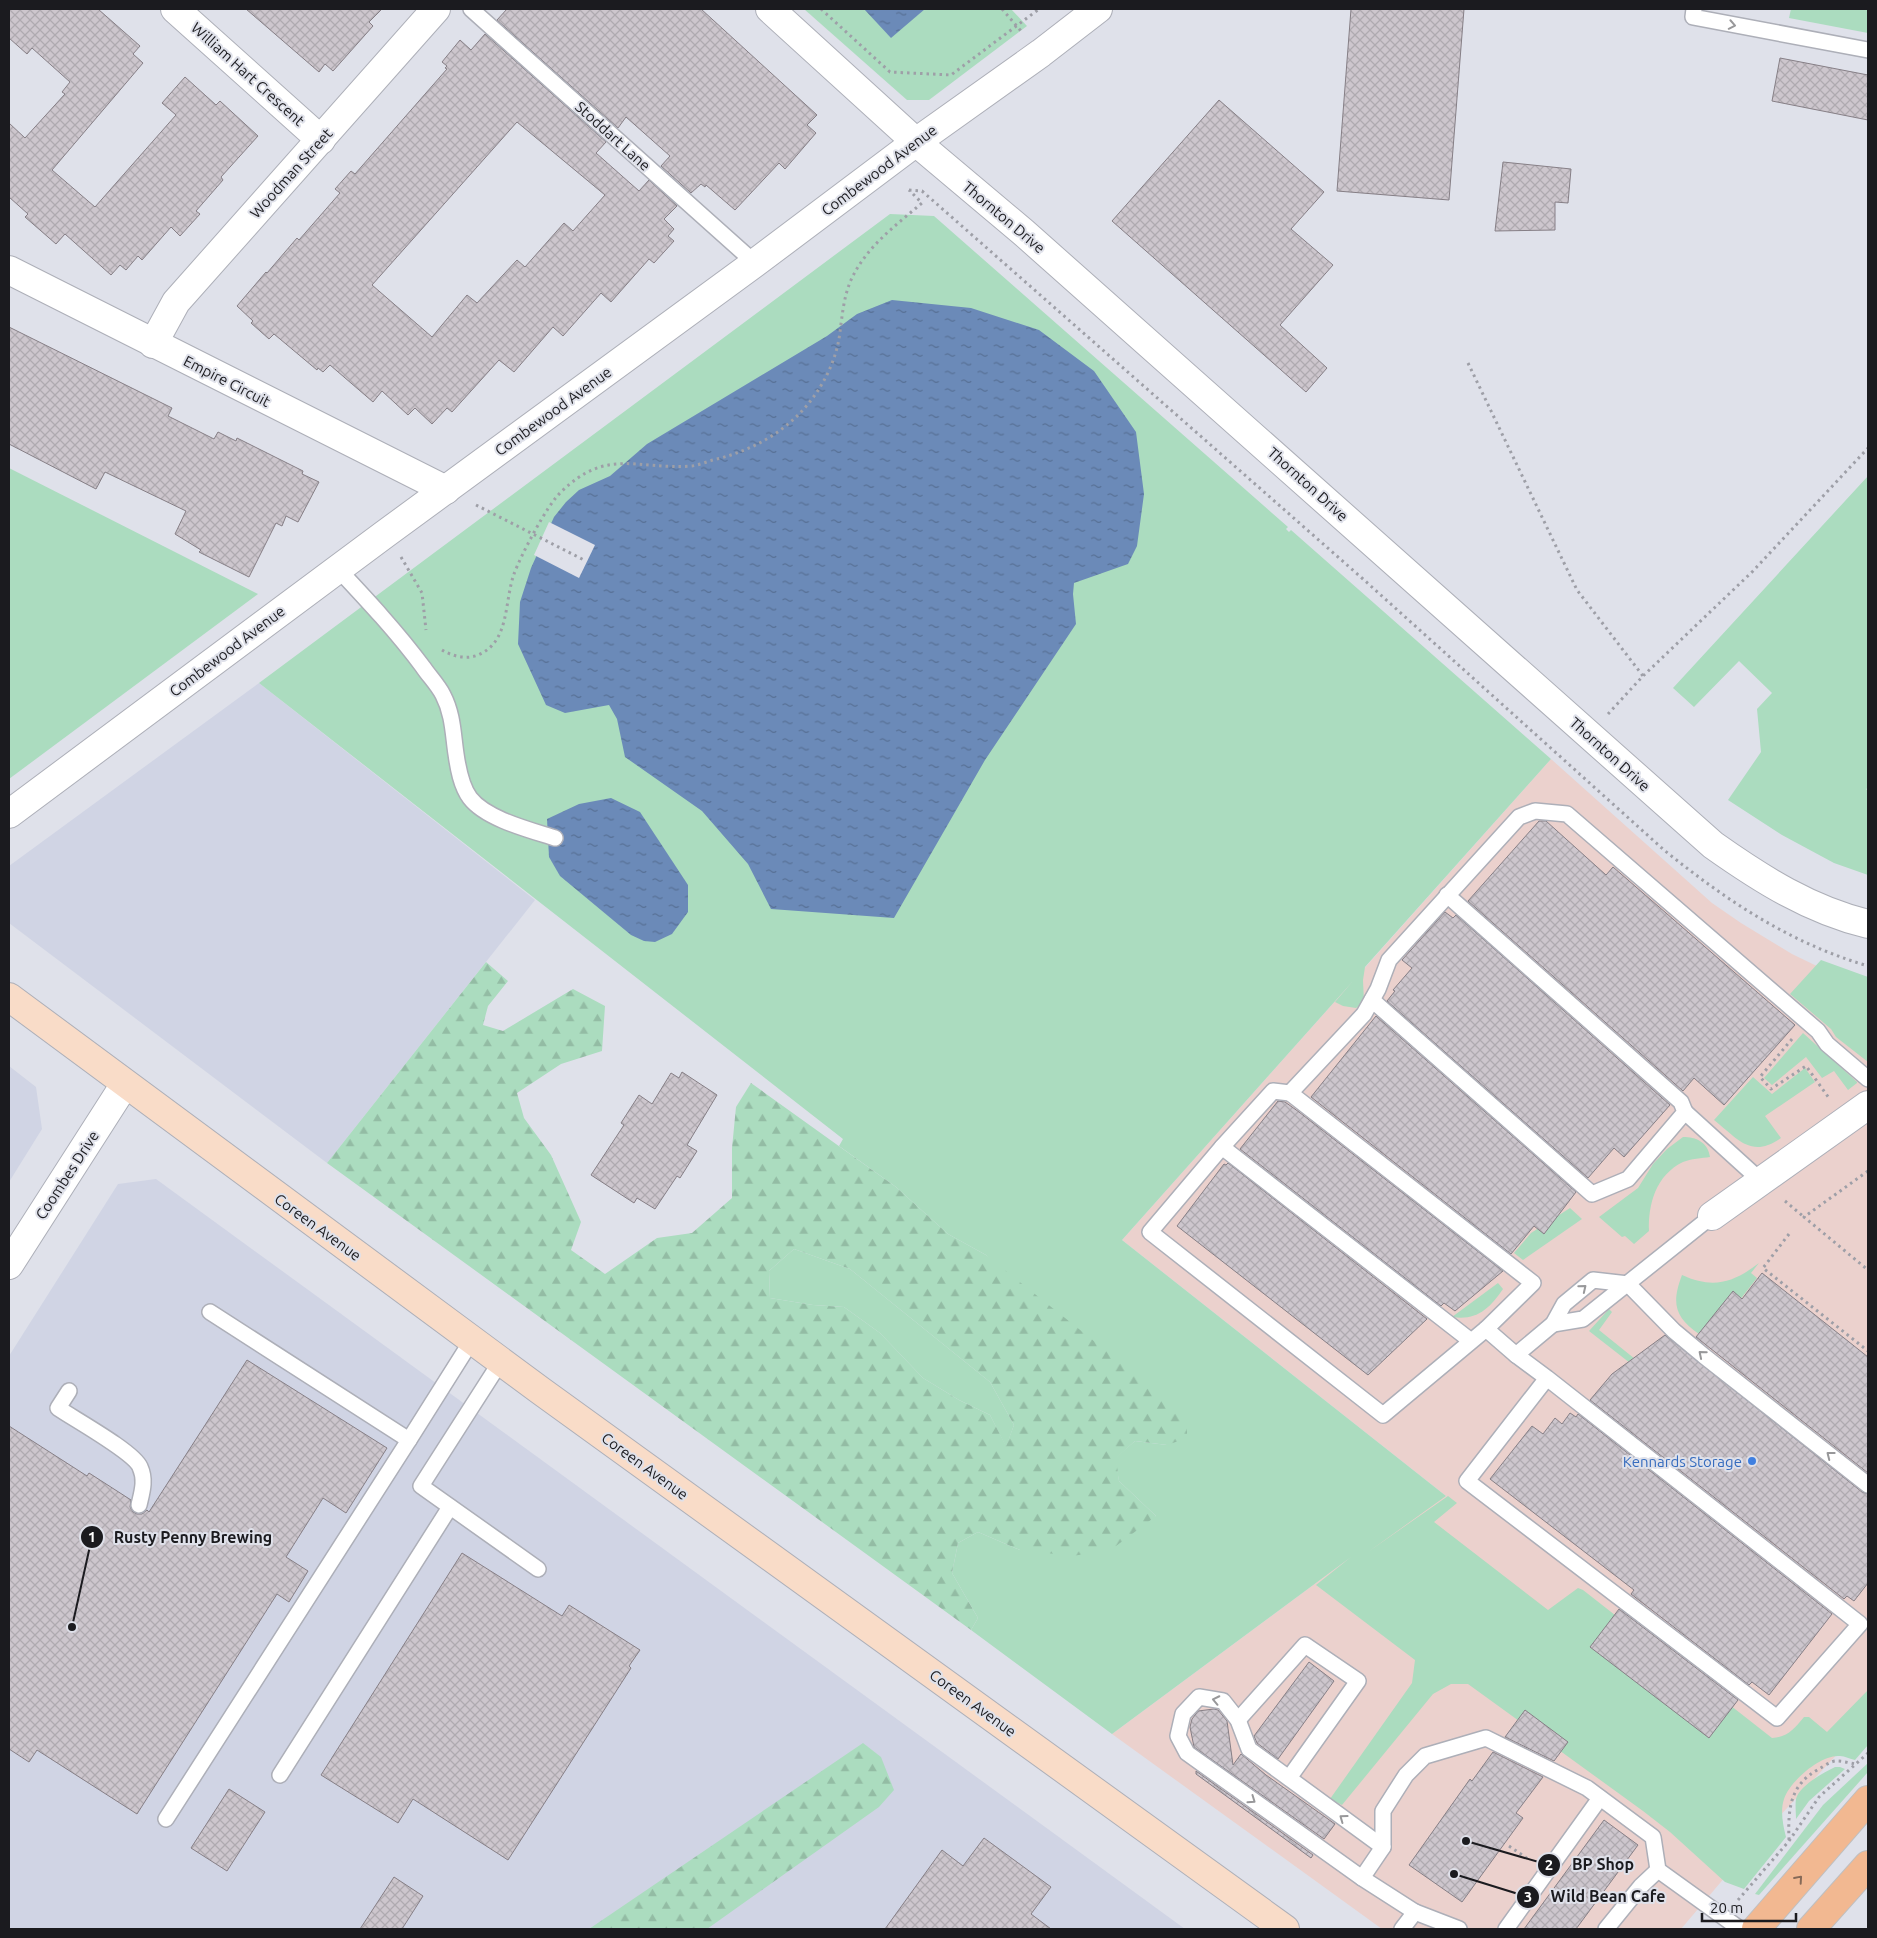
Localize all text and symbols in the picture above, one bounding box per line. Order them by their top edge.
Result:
street label: William Hart Crescent [188,19,308,129]
one-way arrow [1727,19,1736,29]
street label: Stoddart Lane [572,98,654,174]
street label: Combewood Avenue [818,121,940,219]
street label: Woodman Street [246,125,336,221]
street label: Thornton Drive [959,178,1049,256]
street label: Empire Circuit [181,352,273,410]
street label: Combewood Avenue [491,363,615,459]
street label: Thornton Drive [1264,444,1352,524]
street label: Combewood Avenue [166,602,288,700]
street label: Thornton Drive [1566,714,1654,794]
street label: Coombes Drive [32,1128,102,1222]
street label: Coreen Avenue [271,1190,365,1264]
one-way arrow [1577,1286,1586,1294]
one-way arrow [1699,1352,1708,1360]
street label: Coreen Avenue [598,1429,692,1503]
one-way arrow [1827,1452,1836,1460]
place label: Kennards Storage [1623,1453,1742,1470]
marker: Kennards Storage [1746,1455,1758,1467]
callout: Rusty Penny Brewing [79,1522,283,1553]
text: 1 [88,1528,96,1545]
text: Rusty Penny Brewing [114,1528,272,1546]
street label: Coreen Avenue [926,1666,1020,1740]
one-way arrow [1211,1695,1220,1706]
one-way arrow [1246,1794,1256,1803]
one-way arrow [1340,1816,1349,1824]
callout: BP Shop [1536,1849,1644,1880]
text: BP Shop [1572,1855,1634,1873]
text: 2 [1545,1856,1553,1873]
one-way arrow [1793,1876,1802,1885]
callout: Wild Bean Cafe [1515,1881,1675,1912]
text: Wild Bean Cafe [1551,1887,1665,1905]
text: 3 [1524,1888,1532,1905]
scale bar [1702,1890,1796,1922]
text: 20 m [1710,1899,1743,1916]

